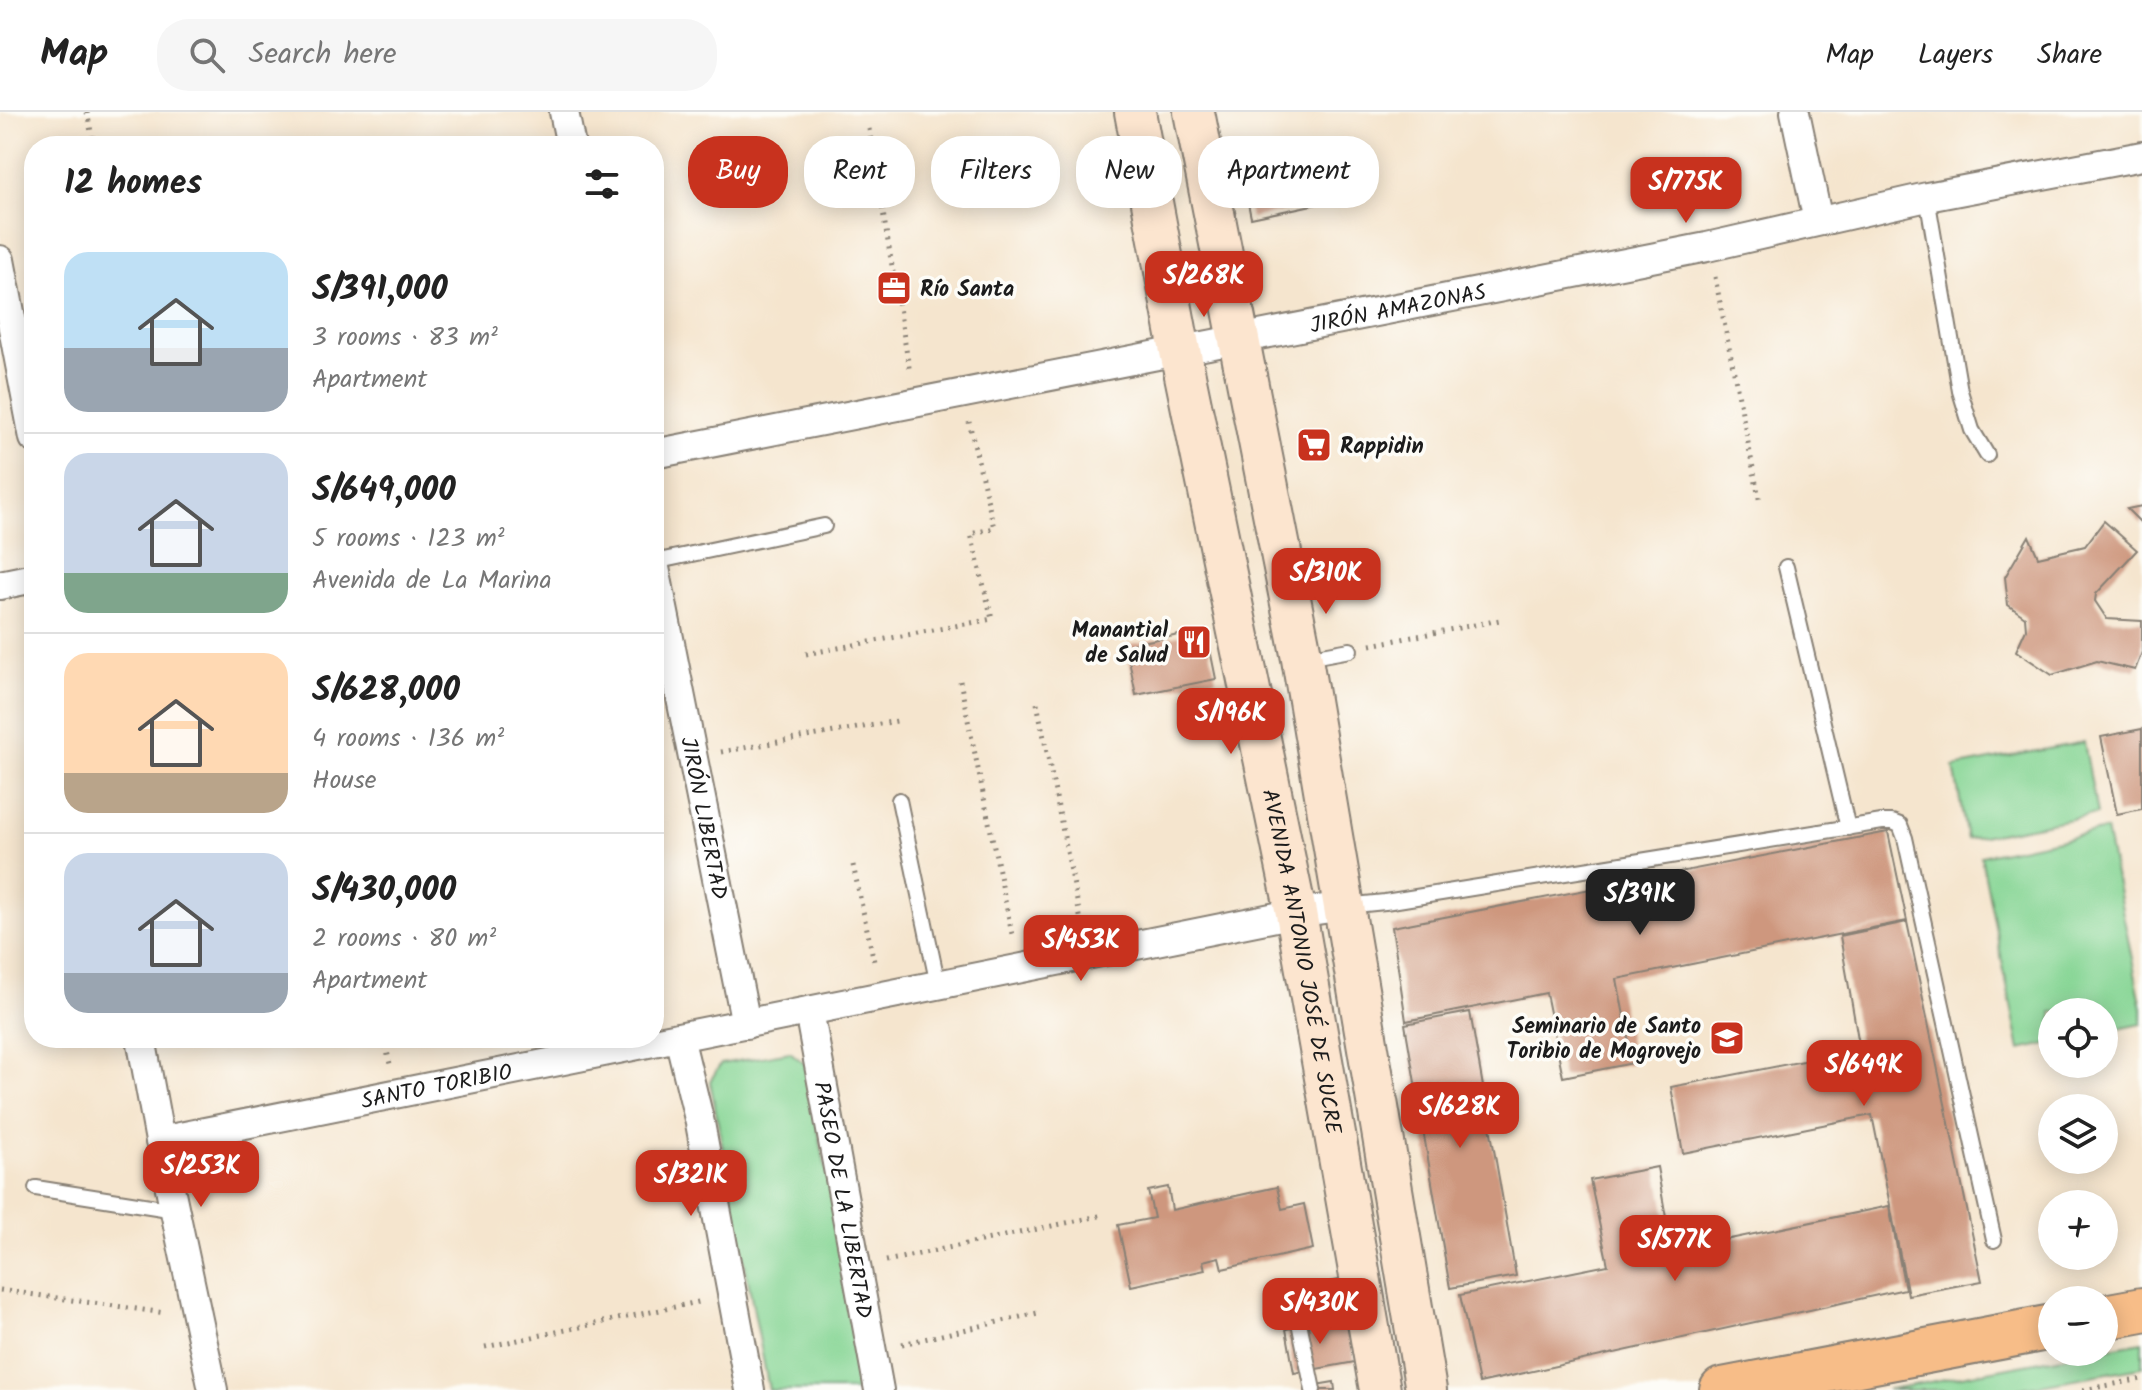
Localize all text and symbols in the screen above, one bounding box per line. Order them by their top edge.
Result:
search box [157,19,717,91]
text: Map [40,25,109,85]
text: Search here [249,31,396,79]
icon: search [185,33,229,77]
text: Map [1825,33,1874,78]
text: Layers [1918,33,1993,78]
text: Share [2037,33,2102,78]
chip: Buy [688,136,788,208]
chip: Rent [804,136,915,208]
chip: Filters [931,136,1060,208]
chip: New [1076,136,1182,208]
chip: Apartment [1198,136,1379,208]
text: 12 homes [64,157,202,211]
pin: S/775K [1621,157,1751,225]
icon: filters [580,162,624,206]
text: S/775K [1648,162,1724,204]
pin: S/268K [1139,251,1269,319]
text: S/268K [1163,256,1245,298]
text: S/391,000 [312,263,448,317]
office icon: Río Santa [875,269,913,307]
place label: Río Santa [920,273,1014,308]
street label: JIRÓN AMAZONAS [1307,276,1489,345]
icon: home [128,284,224,380]
text: 3 rooms · 83 m² [312,317,498,359]
text: Apartment [312,359,427,401]
supermarket icon: Rappidin [1295,426,1333,464]
place label: Rappidin [1340,430,1424,465]
text: S/649,000 [312,464,456,518]
icon: home [128,485,224,581]
text: 5 rooms · 123 m² [312,518,505,560]
pin: S/310K [1261,548,1391,616]
text: S/310K [1290,553,1362,595]
text: Avenida de La Marina [312,560,552,602]
place label: Manantial de Salud [1072,614,1169,674]
restaurant icon: Manantial de Salud [1175,623,1213,661]
text: S/628,000 [312,664,460,718]
icon: home [128,685,224,781]
pin: S/196K [1166,688,1296,756]
text: S/196K [1195,693,1267,735]
text: 4 rooms · 136 m² [312,718,504,760]
street label: JIRÓN LIBERTAD [669,734,736,903]
text: House [312,760,376,802]
street label: AVENIDA ANTONIO JOSÉ DE SUCRE [1251,786,1350,1138]
text: S/430,000 [312,864,456,918]
pin: S/391K [1575,869,1705,937]
text: S/391K [1604,874,1676,916]
icon: home [128,885,224,981]
pin: S/453K [1016,915,1146,983]
text: 2 rooms · 80 m² [312,918,496,960]
text: S/453K [1042,920,1120,962]
text: Apartment [312,960,427,1002]
map controls [2038,998,2118,1366]
button: locate [2038,998,2118,1078]
place label: Seminario de Santo Toribio de Mogrovejo [1507,1010,1701,1070]
school or university icon: Seminario de Santo Toribio de Mogrovejo [1708,1019,1746,1057]
pin: S/649K [1799,1040,1929,1108]
text: S/649K [1825,1045,1903,1087]
street label: SANTO TORIBIO [358,1056,516,1120]
street label: PASEO DE LA LIBERTAD [802,1079,880,1322]
pin: S/628K [1395,1082,1525,1150]
text: S/628K [1419,1087,1501,1129]
button: layers [2038,1094,2118,1174]
pin: S/253K [136,1141,266,1209]
text: S/253K [161,1146,241,1188]
pin: S/321K [626,1150,756,1218]
text: S/321K [654,1155,728,1197]
button: + [2038,1190,2118,1270]
pin: S/577K [1610,1215,1740,1283]
text: S/577K [1637,1220,1713,1262]
pin: S/430K [1255,1278,1385,1346]
text: S/430K [1280,1283,1360,1325]
button: − [2038,1286,2118,1366]

